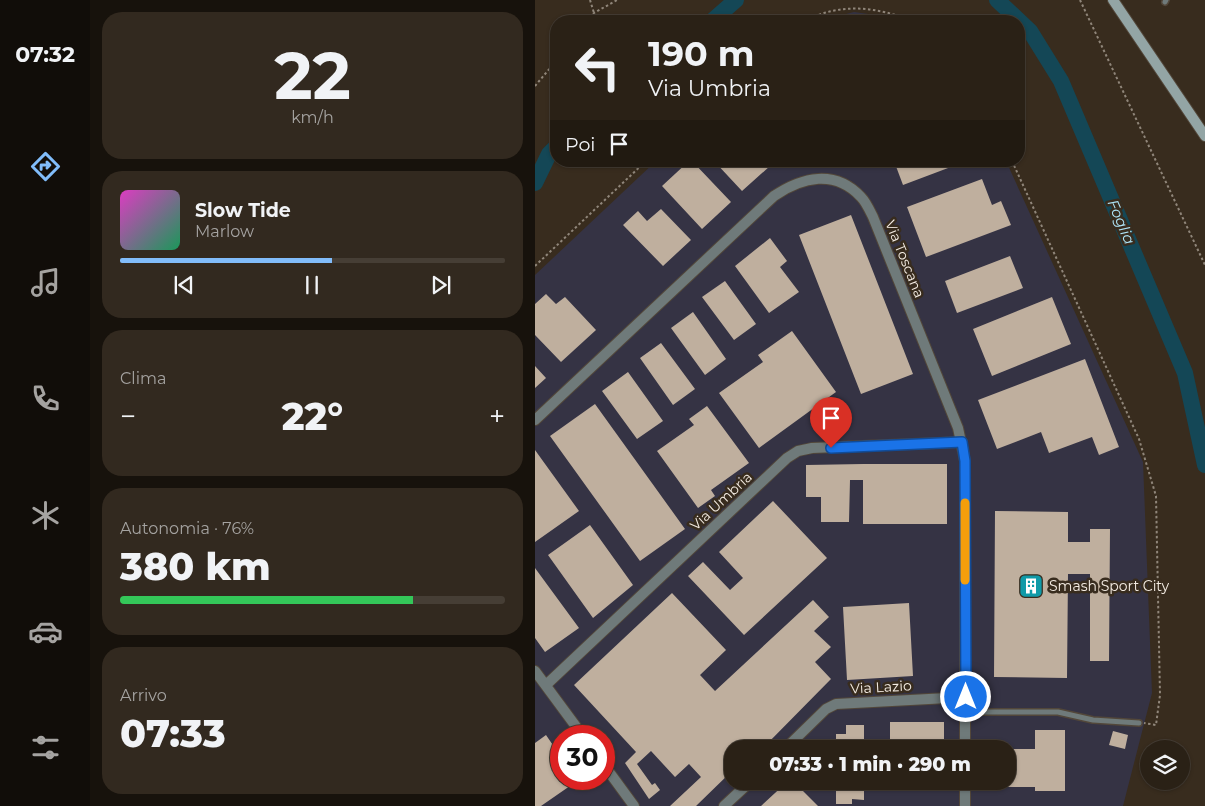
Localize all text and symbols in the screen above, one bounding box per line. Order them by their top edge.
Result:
text: 190 m [648,32,754,75]
icon: left [565,35,630,100]
text: 22 [274,36,351,115]
text: 07:32 [15,41,75,68]
text: Via Umbria [648,75,771,102]
text: km/h [291,108,334,127]
icon: arrive [605,130,633,158]
text: Poi [565,133,595,156]
icon: directions [28,149,63,184]
water label: Foglia [1104,196,1139,247]
text: Slow Tide [195,199,291,222]
street label: Via Toscana [881,218,929,300]
text: Marlow [195,222,254,241]
icon: music [28,265,63,300]
icon: previous [170,271,198,299]
icon: pause [298,271,326,299]
icon: next [427,271,455,299]
text: Clima [120,369,166,388]
icon: phone [28,381,63,416]
text: 22° [282,393,343,440]
pin [810,397,852,448]
text: − [120,399,136,433]
text: + [489,399,505,433]
icon: arrive [817,404,845,432]
street label: Via Umbria [686,468,756,534]
icon: climate [28,498,63,533]
text: Autonomia · 76% [120,519,254,538]
text: 380 km [120,543,271,590]
building icon: Smash Sport City [1018,573,1044,599]
place label: Smash Sport City [1049,577,1169,595]
icon: car [28,614,63,649]
position arrow [939,670,991,722]
street label: Via Lazio [850,676,912,698]
text: Arrivo [120,686,167,705]
text: 07:33 [120,710,226,757]
speed limit sign: 30 [550,725,615,790]
icon: filters [28,730,63,765]
map controls [1140,740,1190,790]
button: layers [1140,740,1190,790]
text: 07:33 · 1 min · 290 m [769,753,971,776]

